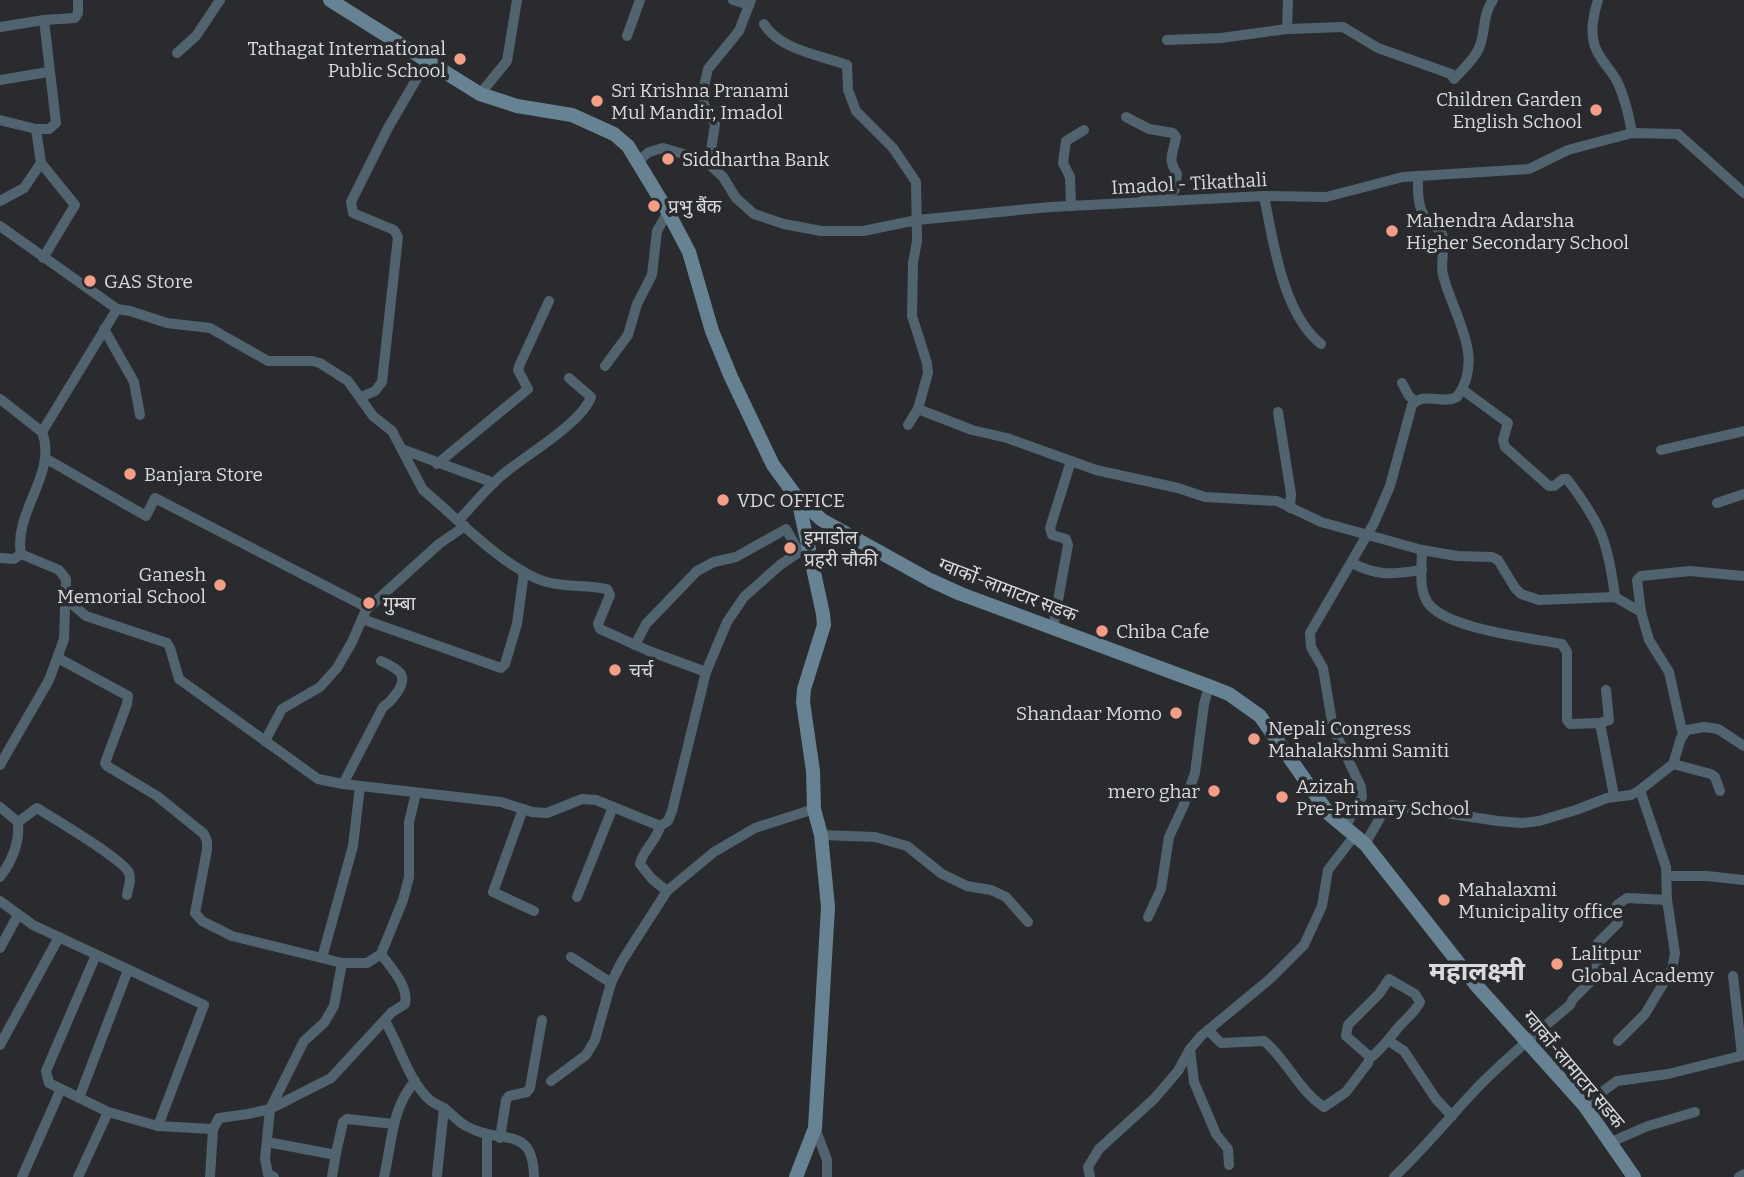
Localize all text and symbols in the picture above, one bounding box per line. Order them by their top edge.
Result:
place label: Tathagat International Public School [248,37,446,82]
marker: Tathagat International Public School [452,51,468,67]
place label: Sri Krishna Pranami Mul Mandir, Imadol [611,79,789,124]
place label: Children Garden English School [1436,88,1582,133]
marker: Sri Krishna Pranami Mul Mandir, Imadol [589,93,605,109]
marker: Children Garden English School [1588,102,1604,118]
place label: Siddhartha Bank [682,148,830,171]
marker: Siddhartha Bank [660,151,676,167]
street label: Imadol - Tikathali [1110,168,1268,199]
place label: प्रभु बैंक [668,195,722,219]
marker: प्रभु बैंक [646,198,662,214]
place label: Mahendra Adarsha Higher Secondary School [1406,209,1629,254]
marker: Mahendra Adarsha Higher Secondary School [1384,223,1400,239]
place label: GAS Store [104,270,193,293]
marker: GAS Store [82,273,98,289]
place label: Banjara Store [144,463,263,486]
marker: Banjara Store [122,466,138,482]
place label: VDC OFFICE [737,489,845,512]
marker: VDC OFFICE [715,492,731,508]
place label: इमाडोल प्रहरी चौकी [804,526,879,571]
marker: इमाडोल प्रहरी चौकी [782,540,798,556]
street label: ग्वार्को-लामाटार सडक [935,552,1081,627]
place label: Ganesh Memorial School [57,563,206,608]
marker: Ganesh Memorial School [212,577,228,593]
place label: गुम्बा [383,592,417,616]
marker: गुम्बा [361,595,377,611]
place label: Chiba Cafe [1116,620,1209,643]
marker: Chiba Cafe [1094,623,1110,639]
place label: चर्च [629,659,654,682]
marker: चर्च [607,662,623,678]
place label: Shandaar Momo [1016,702,1162,725]
marker: Shandaar Momo [1168,705,1184,721]
place label: Nepali Congress Mahalakshmi Samiti [1268,717,1450,762]
marker: Nepali Congress Mahalakshmi Samiti [1246,731,1262,747]
place label: Azizah Pre-Primary School [1296,775,1470,820]
place label: mero ghar [1108,780,1201,803]
marker: mero ghar [1206,783,1222,799]
marker: Azizah Pre-Primary School [1274,789,1290,805]
place label: Mahalaxmi Municipality office [1458,878,1623,923]
marker: Mahalaxmi Municipality office [1436,892,1452,908]
place label: Lalitpur Global Academy [1571,942,1715,987]
district label: महालक्ष्मी [1429,956,1526,987]
marker: Lalitpur Global Academy [1549,956,1565,972]
street label: ग्वार्को-लामाटार सडक [1518,1006,1630,1133]

